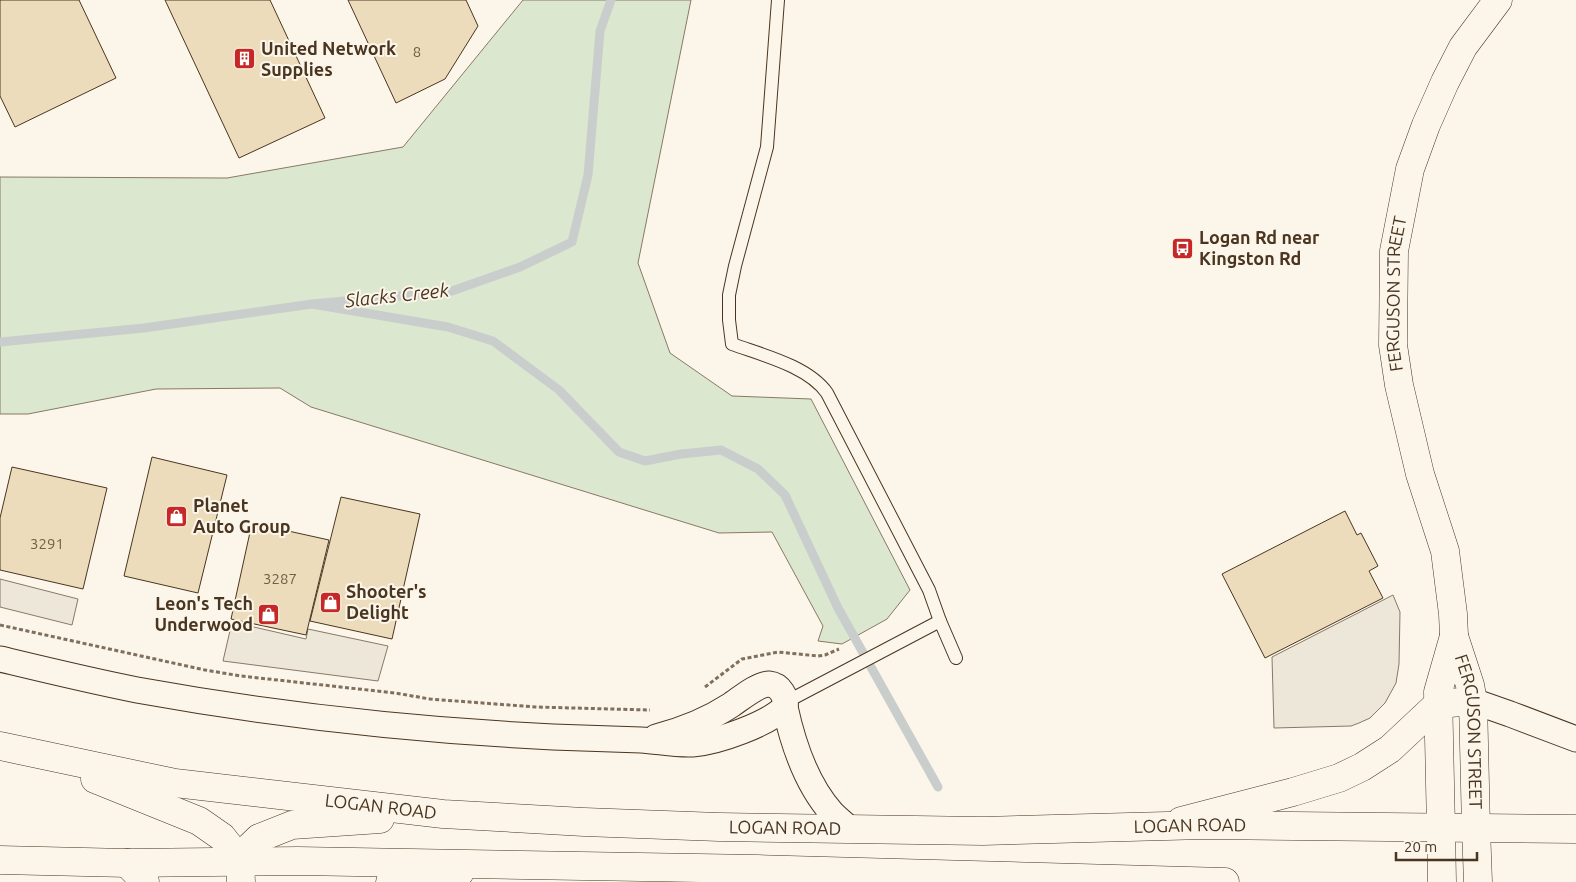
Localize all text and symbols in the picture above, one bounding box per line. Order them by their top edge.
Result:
place label: United Network Supplies [261,38,396,79]
house number: 8 [413,43,421,60]
building icon: United Network Supplies [233,47,257,71]
street label: FERGUSON STREET [1382,214,1410,373]
place label: Logan Rd near Kingston Rd [1199,227,1320,268]
bus stop icon: Logan Rd near Kingston Rd [1171,236,1195,260]
water label: Slacks Creek [343,279,450,311]
place label: Planet Auto Group [193,495,291,536]
shop icon: Planet Auto Group [165,504,189,528]
house number: 3291 [30,535,64,552]
house number: 3287 [263,570,297,587]
place label: Shooter's Delight [346,581,427,622]
shop icon: Shooter's Delight [318,590,342,614]
place label: Leon's Tech Underwood [154,593,253,634]
shop icon: Leon's Tech Underwood [257,602,281,626]
street label: FERGUSON STREET [1452,652,1487,809]
street label: LOGAN ROAD [324,789,438,822]
street label: LOGAN ROAD [1133,814,1246,836]
street label: LOGAN ROAD [729,816,841,838]
scale bar [1396,830,1477,862]
text: 20 m [1404,838,1437,855]

